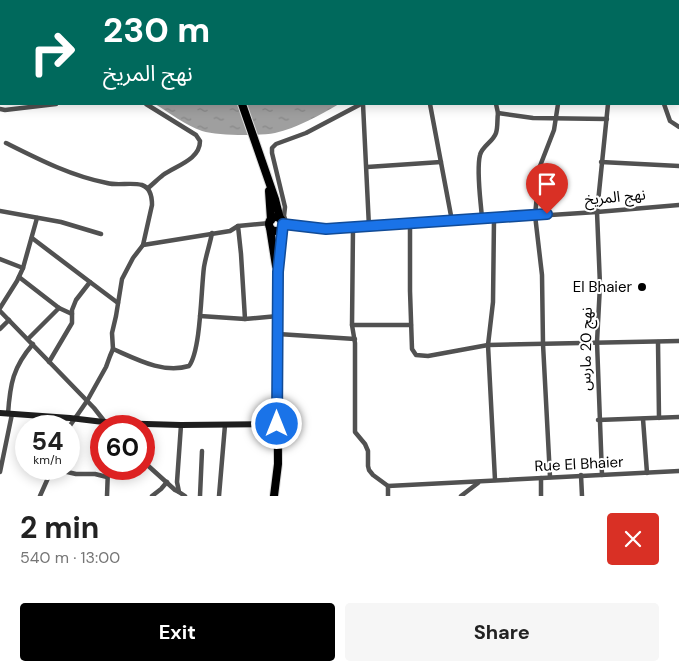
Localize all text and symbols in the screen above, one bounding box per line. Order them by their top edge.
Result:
text: 230 m [103,7,210,53]
icon: right [20,20,85,85]
text: نهج المريخ [103,59,193,88]
pin [526,163,568,214]
icon: arrive [533,170,561,198]
street label: نهج المريخ [584,184,647,212]
place label: El Bhaier [573,277,632,297]
marker: El Bhaier [636,281,648,293]
street label: نهج 20 مارس [575,307,599,391]
position arrow [250,397,302,449]
speed limit sign: 60 [90,415,155,480]
text: 54 [32,425,63,458]
text: km/h [33,452,62,468]
street label: Rue El Bhaier [534,452,625,476]
text: 2 min [20,508,99,547]
button: close [607,513,659,565]
text: 540 m · 13:00 [20,547,120,568]
button: Exit [20,603,335,661]
button: Share [345,603,659,661]

